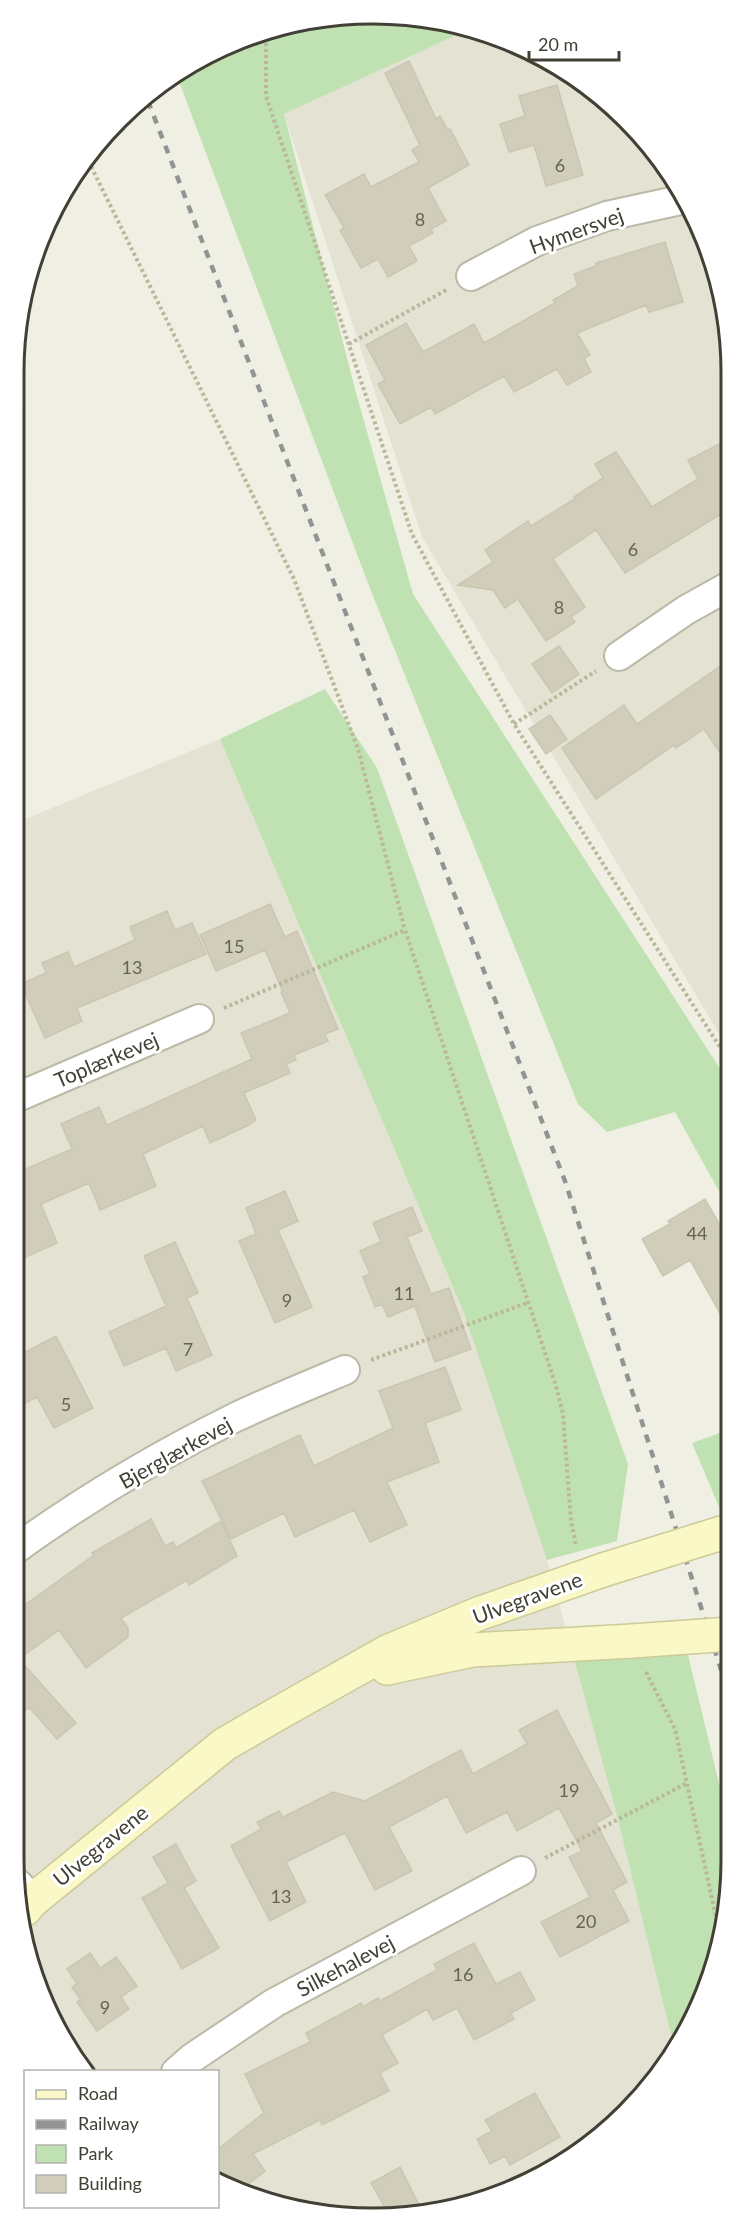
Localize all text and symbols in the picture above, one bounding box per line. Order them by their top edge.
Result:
scale bar [529,24,619,62]
text: 20 m [538,33,578,55]
house number: 6 [555,154,565,176]
street label: Hymersvej [526,201,626,259]
house number: 8 [415,208,425,230]
house number: 6 [628,538,638,560]
house number: 8 [554,596,564,618]
house number: 15 [224,935,244,957]
house number: 13 [122,956,142,978]
street label: Toplærkevej [50,1026,162,1092]
house number: 44 [687,1222,707,1244]
house number: 11 [394,1282,414,1304]
house number: 9 [282,1289,292,1311]
house number: 7 [183,1338,193,1360]
house number: 5 [61,1393,71,1415]
street label: Bjerglærkevej [114,1411,236,1493]
street label: Ulvegravene [469,1566,585,1628]
house number: 19 [559,1779,579,1801]
street label: Ulvegravene [47,1799,153,1891]
house number: 13 [271,1885,291,1907]
house number: 20 [576,1910,596,1932]
street label: Silkehalevej [292,1929,398,2001]
house number: 16 [453,1963,473,1985]
house number: 9 [100,1996,110,2018]
legend [24,2070,219,2208]
text: Road [78,2082,118,2104]
text: Railway [78,2112,139,2134]
text: Park [78,2142,114,2164]
text: Building [78,2172,142,2194]

